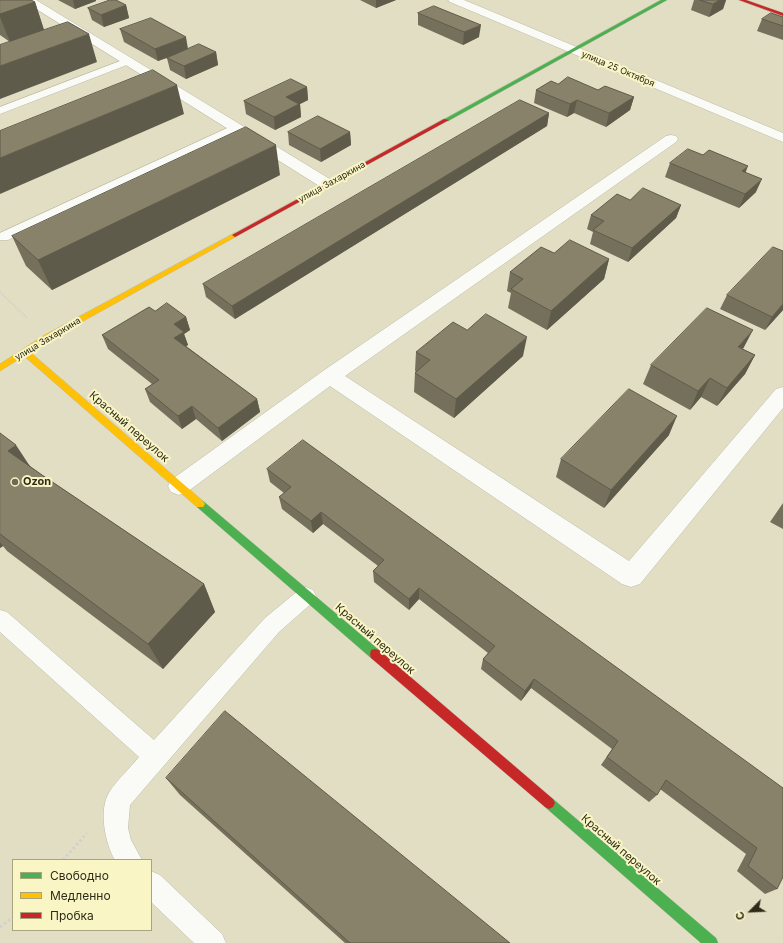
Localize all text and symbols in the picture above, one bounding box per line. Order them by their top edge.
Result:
street label: улица 25 Октября [580,49,656,89]
street label: улица Захаркина [297,159,367,205]
street label: улица Захаркина [13,315,83,363]
street label: Красный переулок [86,389,172,465]
place label: Ozon [23,475,51,489]
marker: Ozon [10,477,20,487]
street label: Красный переулок [332,601,418,677]
street label: Красный переулок [578,812,664,888]
legend [12,859,152,931]
text: Свободно [50,868,109,883]
text: Медленно [50,888,111,903]
north arrow [731,891,771,931]
text: Пробка [50,908,94,923]
text: С [732,909,748,922]

